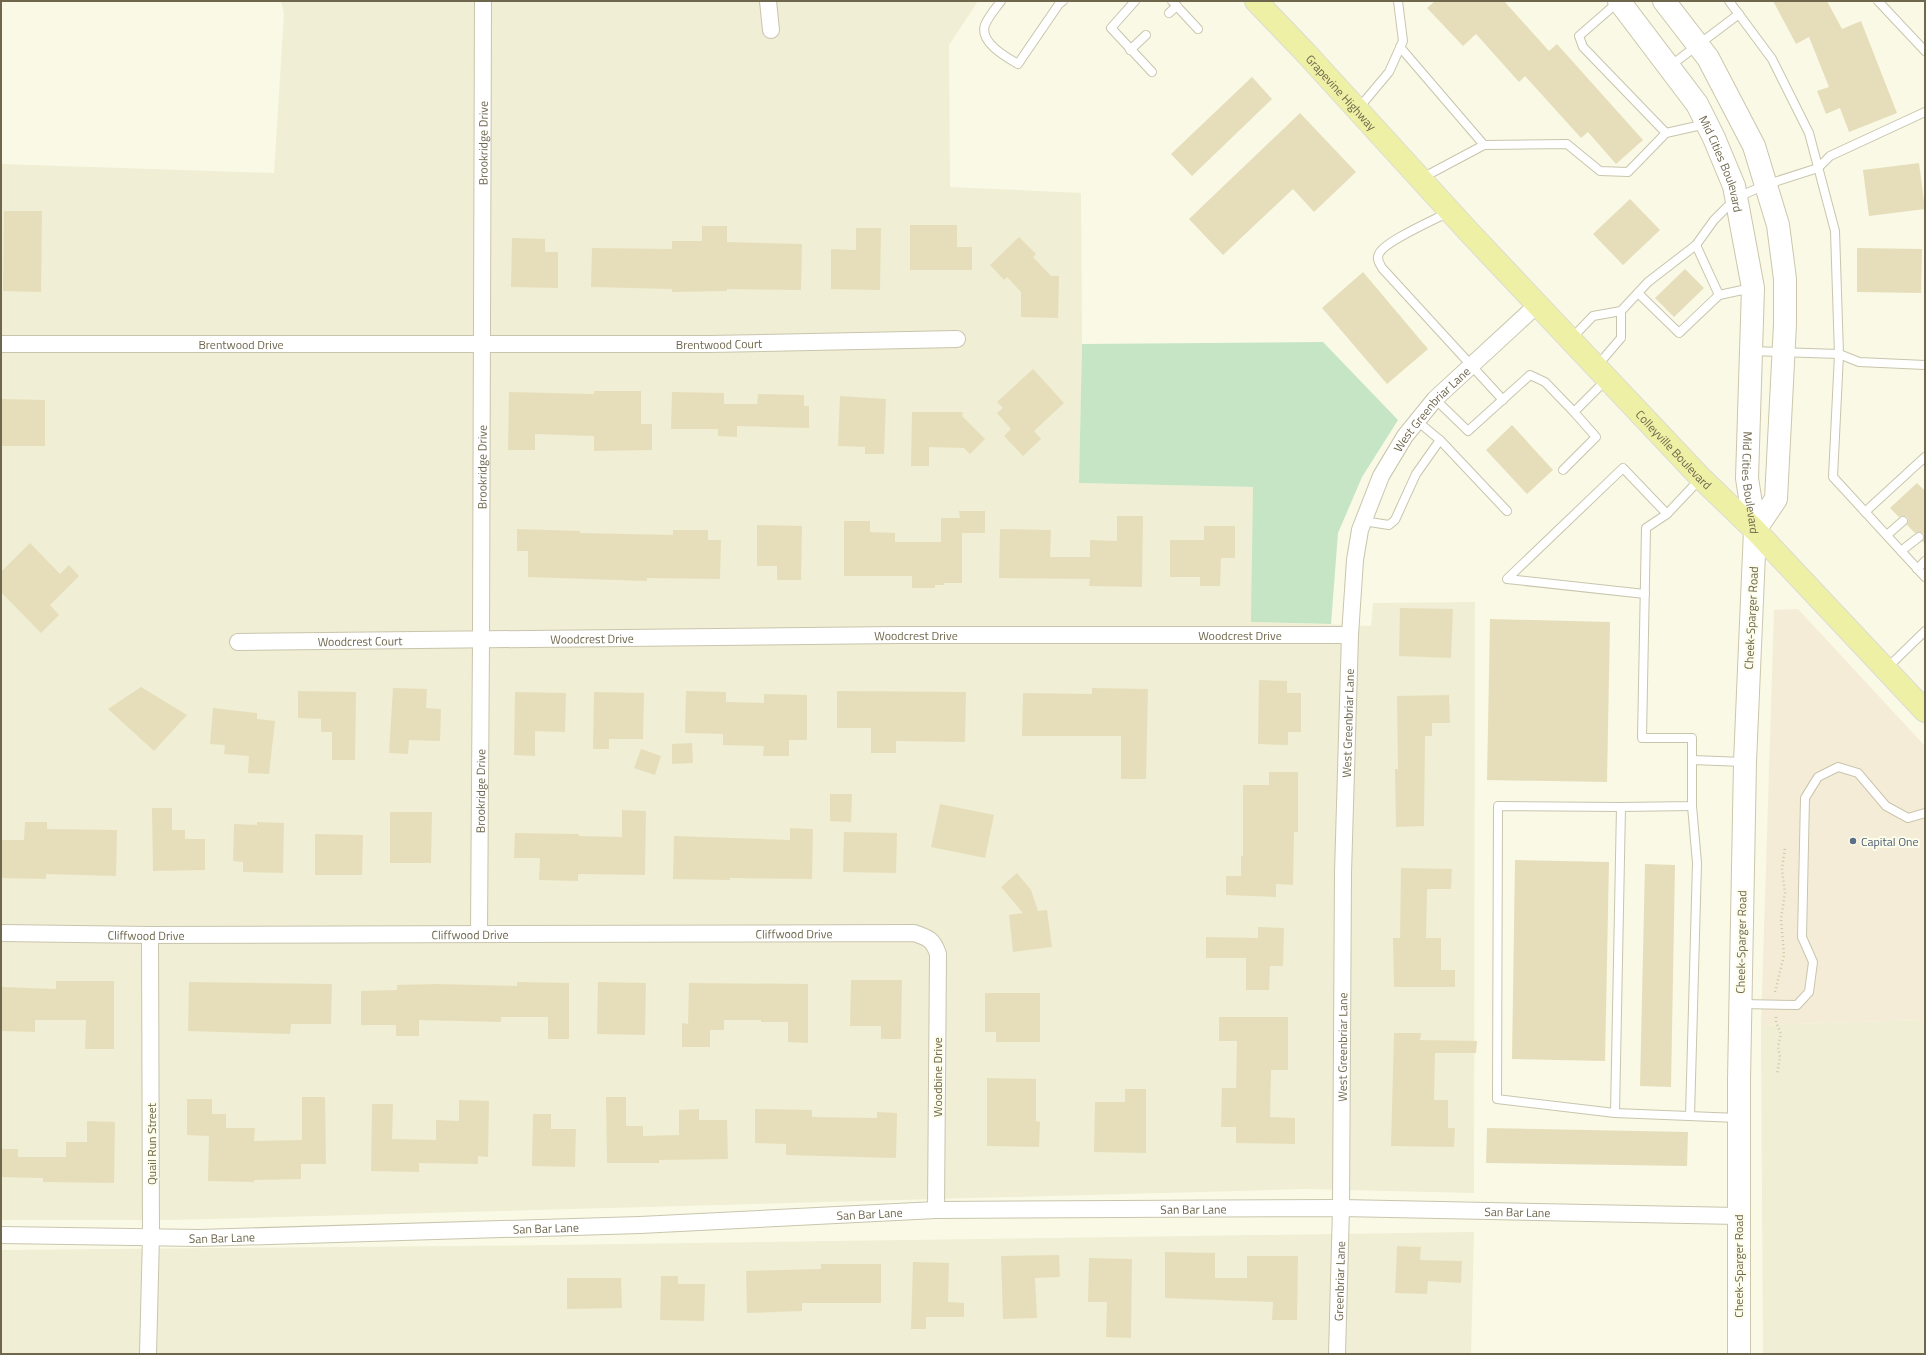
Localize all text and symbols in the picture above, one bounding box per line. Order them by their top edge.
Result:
street label: Grapevine Highway [1302,50,1382,135]
street label: Brookridge Drive [473,101,492,185]
street label: Mid Cities Boulevard [1694,112,1748,214]
street label: Brentwood Court [676,333,763,354]
street label: Brentwood Drive [198,335,284,354]
street label: West Greenbriar Lane [1388,362,1474,455]
street label: Colleyville Boulevard [1631,405,1717,493]
street label: Brookridge Drive [472,425,491,509]
street label: Mid Cities Boulevard [1737,431,1765,534]
street label: Cheek-Sparger Road [1739,566,1763,670]
street label: Woodcrest Drive [874,626,958,645]
street label: Woodcrest Drive [1198,626,1282,645]
street label: Woodcrest Drive [550,628,634,648]
street label: Woodcrest Court [318,631,403,651]
street label: West Greenbriar Lane [1336,668,1359,778]
street label: Brookridge Drive [470,749,490,833]
place label: Capital One [1861,832,1919,851]
marker: Capital One [1848,836,1858,846]
street label: Cheek-Sparger Road [1731,890,1751,994]
street label: Cliffwood Drive [755,924,833,943]
street label: Cliffwood Drive [107,925,185,945]
street label: Cliffwood Drive [431,925,509,944]
street label: West Greenbriar Lane [1332,992,1352,1102]
street label: Woodbine Drive [928,1037,947,1117]
street label: Quail Run Street [142,1102,161,1185]
street label: San Bar Lane [1160,1199,1227,1218]
street label: San Bar Lane [1484,1201,1551,1222]
street label: San Bar Lane [836,1202,903,1225]
street label: Cheek-Sparger Road [1729,1214,1748,1318]
street label: San Bar Lane [512,1217,579,1238]
street label: San Bar Lane [189,1227,255,1248]
street label: Greenbriar Lane [1328,1241,1350,1321]

